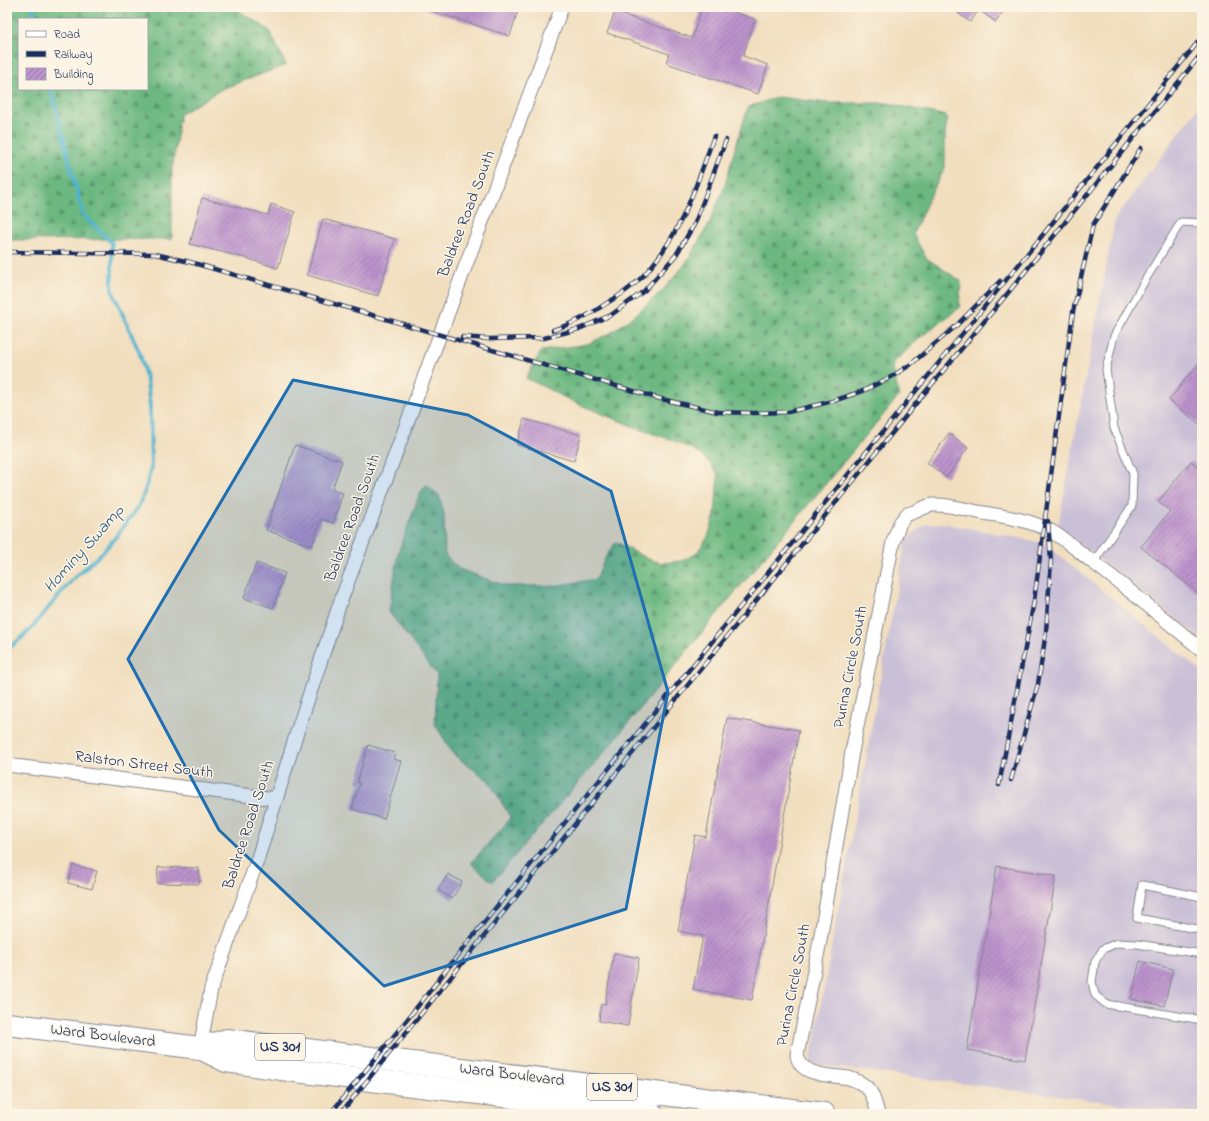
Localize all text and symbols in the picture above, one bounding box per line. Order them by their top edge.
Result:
legend [18,18,148,90]
text: Road [54,26,80,44]
text: Railway [54,46,93,65]
text: Building [53,66,93,85]
street label: Baldree Road South [431,147,502,282]
street label: Baldree Road South [318,451,387,586]
water label: Hominy Swamp [38,499,132,599]
street label: Purina Circle South [827,604,875,730]
street label: Ralston Street South [74,745,214,785]
street label: Baldree Road South [217,758,281,893]
street label: Purina Circle South [770,922,818,1048]
street label: Ward Boulevard [49,1018,157,1054]
road number: US 301 [255,1034,305,1060]
street label: Ward Boulevard [458,1057,566,1093]
road number: US 301 [587,1074,637,1100]

